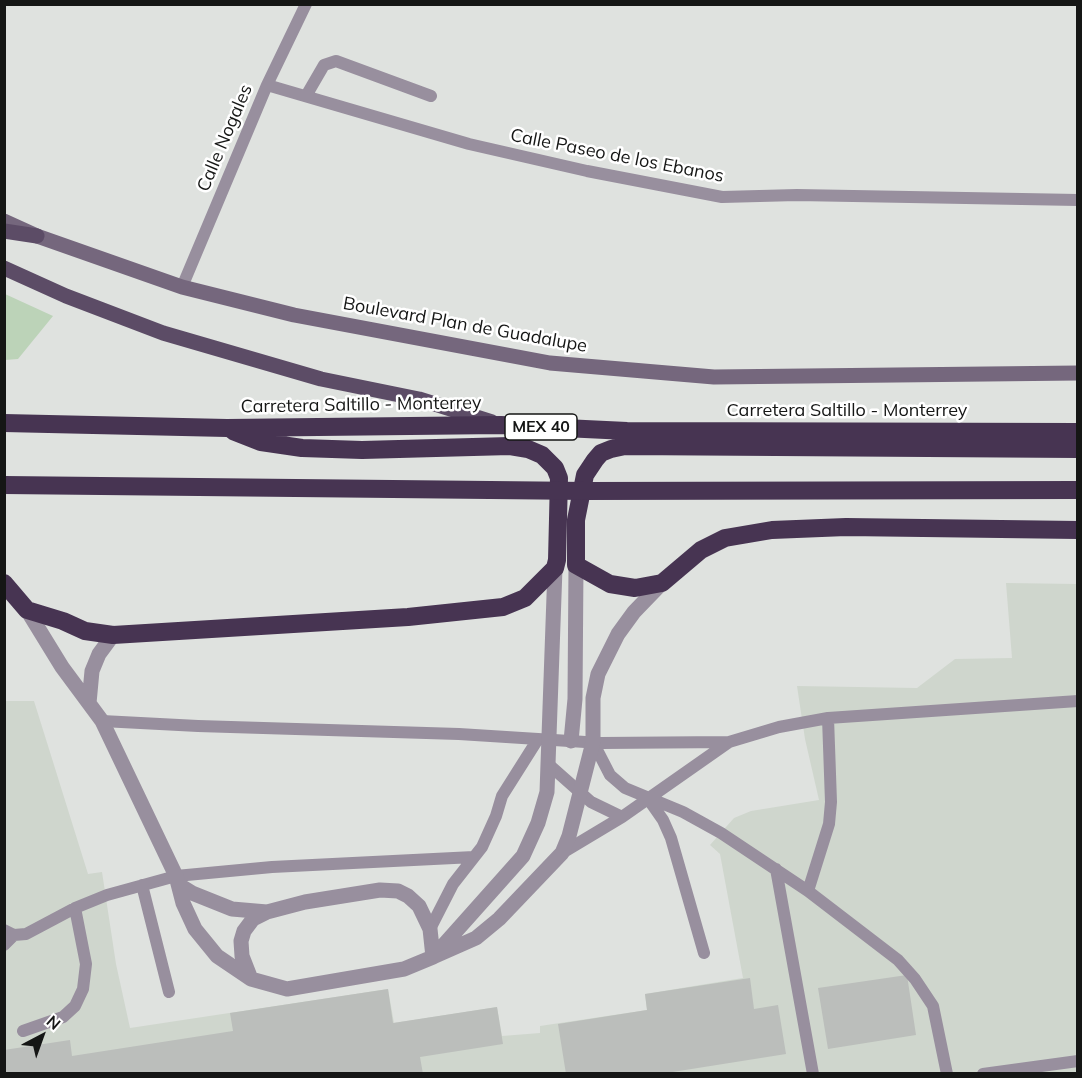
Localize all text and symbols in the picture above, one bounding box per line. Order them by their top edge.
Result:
street label: Calle Nogales [193,81,257,195]
street label: Calle Paseo de los Ebanos [508,125,726,187]
street label: Boulevard Plan de Guadalupe [341,293,589,357]
street label: Carretera Saltillo - Monterrey [240,392,482,418]
street label: Carretera Saltillo - Monterrey [727,400,967,422]
road number: MEX 40 [505,414,577,440]
north arrow [12,1006,72,1066]
text: N [43,1011,65,1034]

